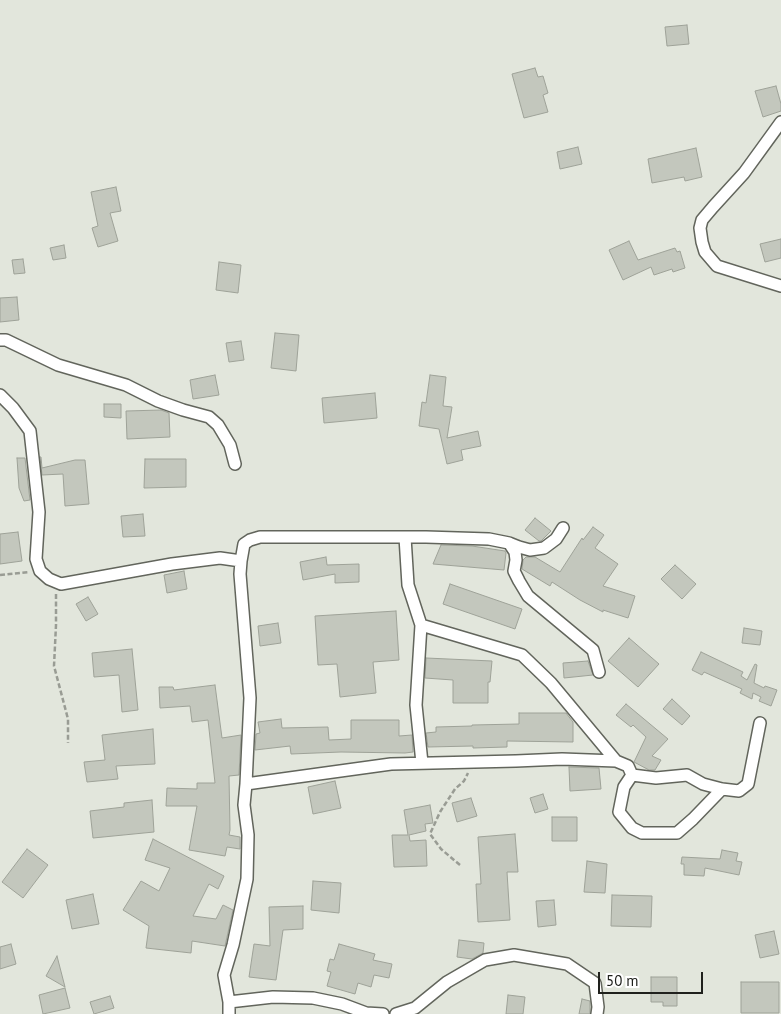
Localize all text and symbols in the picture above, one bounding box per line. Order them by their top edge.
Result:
scale bar [601,962,706,994]
text: 50 m [606,971,639,990]

